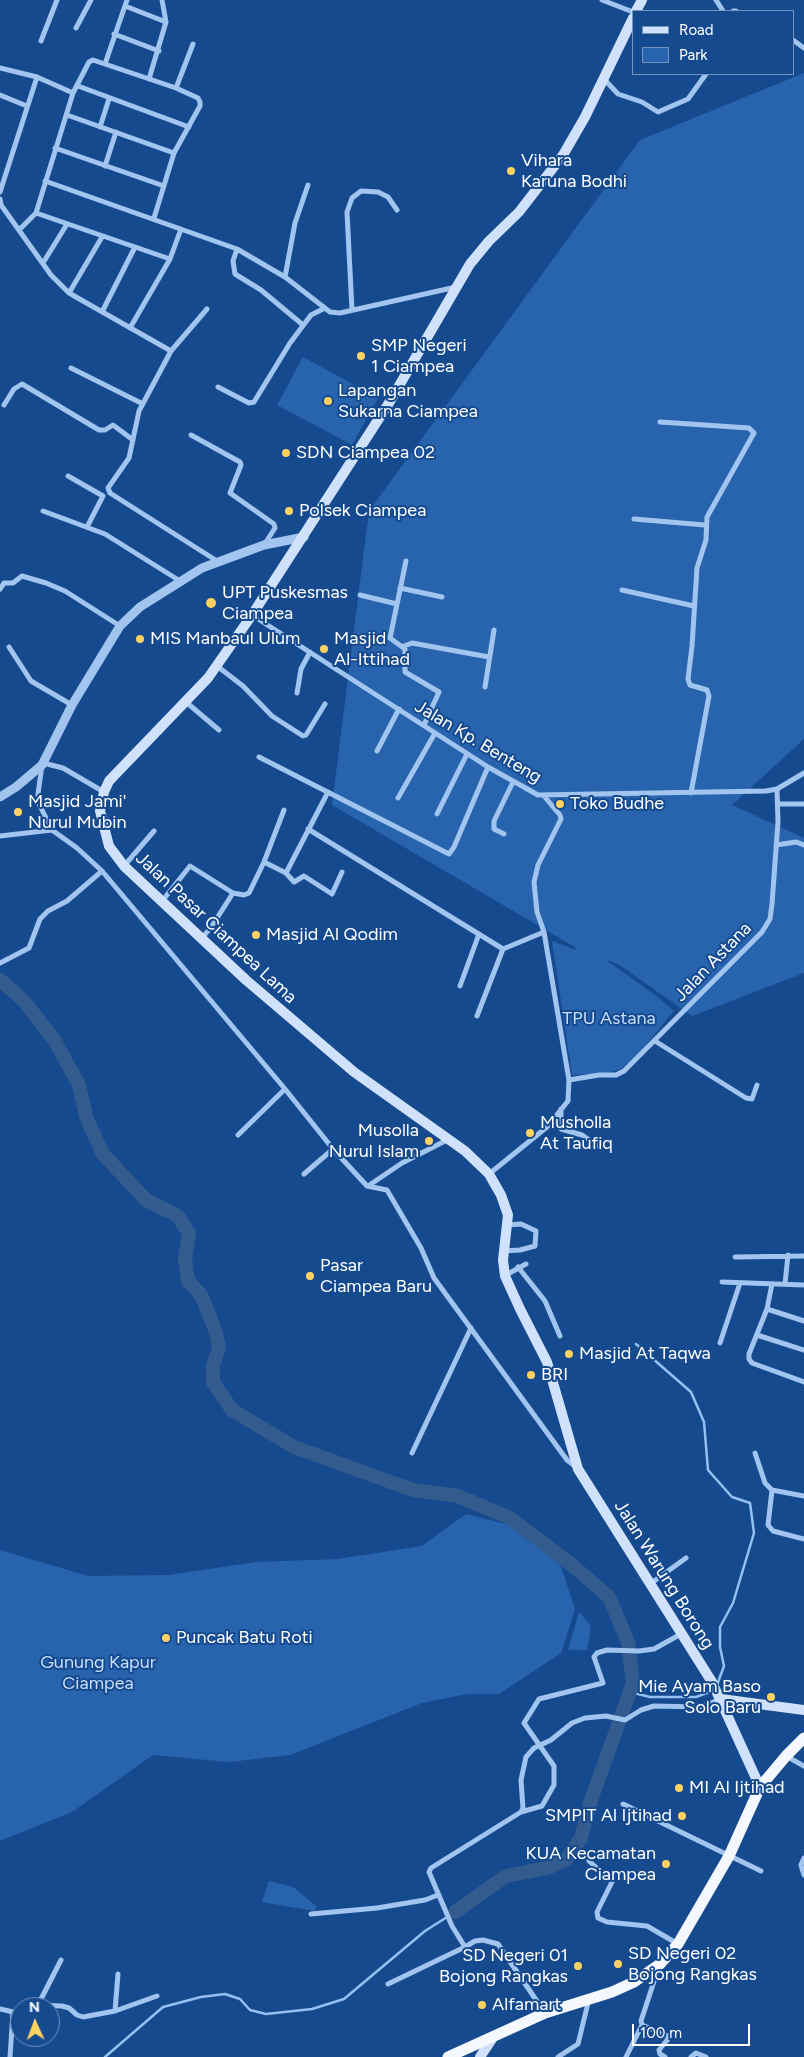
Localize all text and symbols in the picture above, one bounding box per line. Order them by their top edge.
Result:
legend [632,10,794,75]
text: Road [679,21,714,39]
text: Park [679,46,708,64]
place label: Vihara Karuna Bodhi [521,150,627,192]
marker: Vihara Karuna Bodhi [505,165,517,177]
place label: SMP Negeri 1 Ciampea [371,335,467,378]
marker: SMP Negeri 1 Ciampea [355,350,367,362]
place label: Lapangan Sukarna Ciampea [338,380,478,422]
marker: Lapangan Sukarna Ciampea [322,395,334,407]
place label: SDN Ciampea 02 [296,442,435,464]
marker: SDN Ciampea 02 [280,447,292,459]
place label: Polsek Ciampea [299,500,426,522]
marker: Polsek Ciampea [283,505,295,517]
place label: UPT Puskesmas Ciampea [222,582,348,624]
marker: UPT Puskesmas Ciampea [204,596,218,610]
place label: MIS Manbaul Ulum [150,628,300,650]
place label: Masjid Al-Ittihad [334,628,410,670]
marker: MIS Manbaul Ulum [134,633,146,645]
marker: Masjid Al-Ittihad [318,643,330,655]
street label: Jalan Kp. Benteng [411,696,545,788]
place label: Masjid Jami' Nurul Mubin [28,791,127,834]
place label: Toko Budhe [570,793,664,815]
marker: Toko Budhe [554,798,566,810]
marker: Masjid Jami' Nurul Mubin [12,806,24,818]
street label: Jalan Pasar Ciampea Lama [131,848,301,1008]
street label: Jalan Astana [670,918,756,1006]
place label: Masjid Al Qodim [266,924,398,946]
marker: Masjid Al Qodim [250,929,262,941]
park label: TPU Astana [562,1008,656,1030]
place label: Musholla At Taufiq [540,1112,613,1154]
place label: Musolla Nurul Islam [329,1120,419,1162]
marker: Musholla At Taufiq [524,1127,536,1139]
marker: Musolla Nurul Islam [423,1135,435,1147]
place label: Pasar Ciampea Baru [320,1255,432,1298]
marker: Pasar Ciampea Baru [304,1270,316,1282]
place label: Masjid At Taqwa [579,1343,711,1365]
marker: Masjid At Taqwa [563,1348,575,1360]
place label: BRI [541,1364,568,1386]
marker: BRI [525,1369,537,1381]
street label: Jalan Warung Borong [609,1497,719,1653]
place label: Puncak Batu Roti [176,1627,313,1649]
marker: Puncak Batu Roti [160,1632,172,1644]
park label: Gunung Kapur Ciampea [40,1652,156,1695]
place label: Mie Ayam Baso Solo Baru [638,1676,761,1718]
marker: Mie Ayam Baso Solo Baru [765,1691,777,1703]
place label: MI Al Ijtihad [689,1777,785,1799]
marker: MI Al Ijtihad [673,1782,685,1794]
place label: SMPIT Al Ijtihad [545,1805,672,1827]
marker: SMPIT Al Ijtihad [676,1810,688,1822]
place label: KUA Kecamatan Ciampea [526,1843,656,1886]
marker: KUA Kecamatan Ciampea [660,1858,672,1870]
place label: SD Negeri 02 Bojong Rangkas [628,1943,757,1986]
place label: SD Negeri 01 Bojong Rangkas [439,1945,568,1988]
marker: SD Negeri 02 Bojong Rangkas [612,1958,624,1970]
marker: SD Negeri 01 Bojong Rangkas [572,1960,584,1972]
place label: Alfamart [492,1994,561,2016]
north arrow [10,1997,60,2047]
text: N [29,1999,40,2016]
marker: Alfamart [476,1999,488,2011]
scale bar [634,2014,752,2046]
text: 100 m [640,2024,682,2042]

